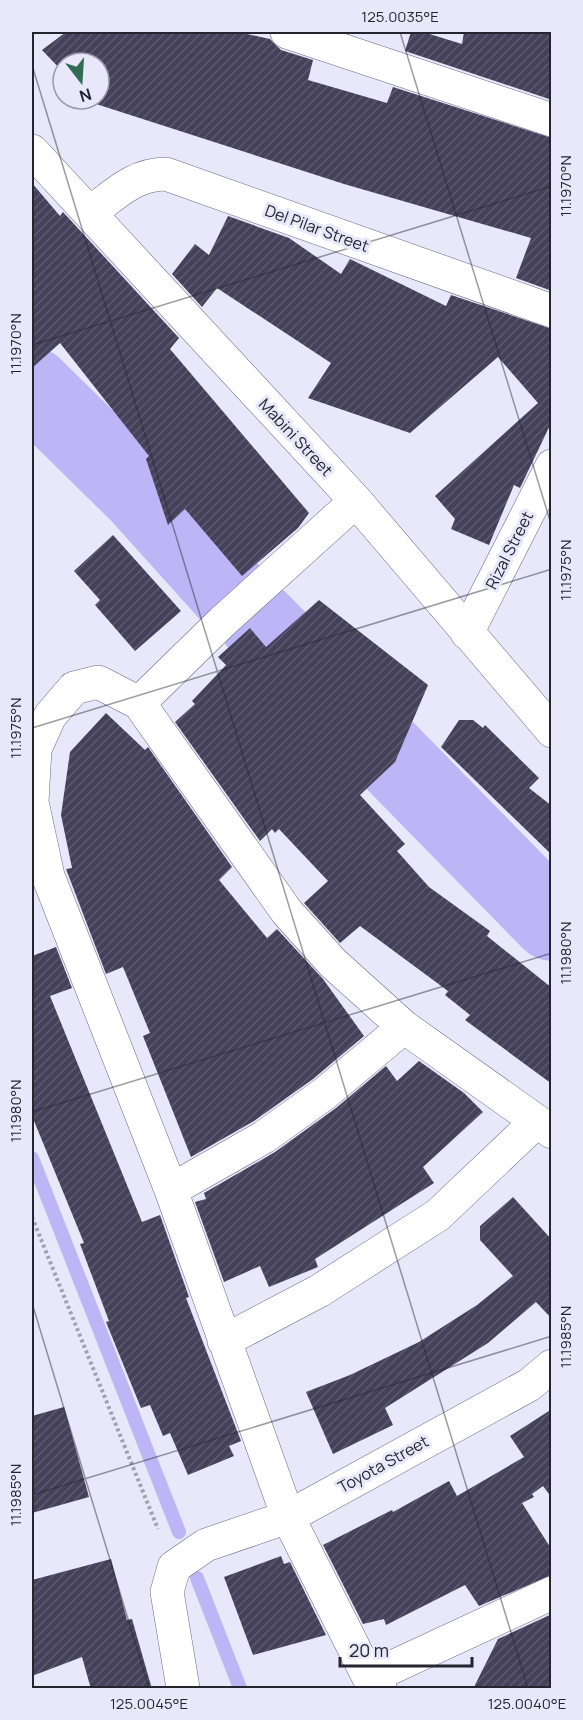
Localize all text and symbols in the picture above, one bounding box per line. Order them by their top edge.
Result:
text: 125.0035°E [361,6,439,27]
north arrow [51,51,111,111]
text: N [77,83,94,108]
text: 11.1970°N [555,155,576,217]
street label: Del Pilar Street [262,199,372,257]
text: 11.1970°N [5,313,26,375]
street label: Mabini Street [254,393,338,481]
street label: Rizal Street [480,507,538,593]
text: 11.1975°N [555,539,576,601]
text: 11.1975°N [5,697,26,759]
text: 11.1980°N [555,921,576,985]
text: 11.1980°N [5,1079,26,1143]
text: 11.1985°N [555,1306,576,1368]
street label: Toyota Street [334,1430,432,1498]
text: 11.1985°N [5,1464,26,1526]
scale bar [340,1630,472,1668]
text: 20 m [349,1638,389,1662]
text: 125.0045°E [110,1693,188,1714]
text: 125.0040°E [488,1693,566,1714]

